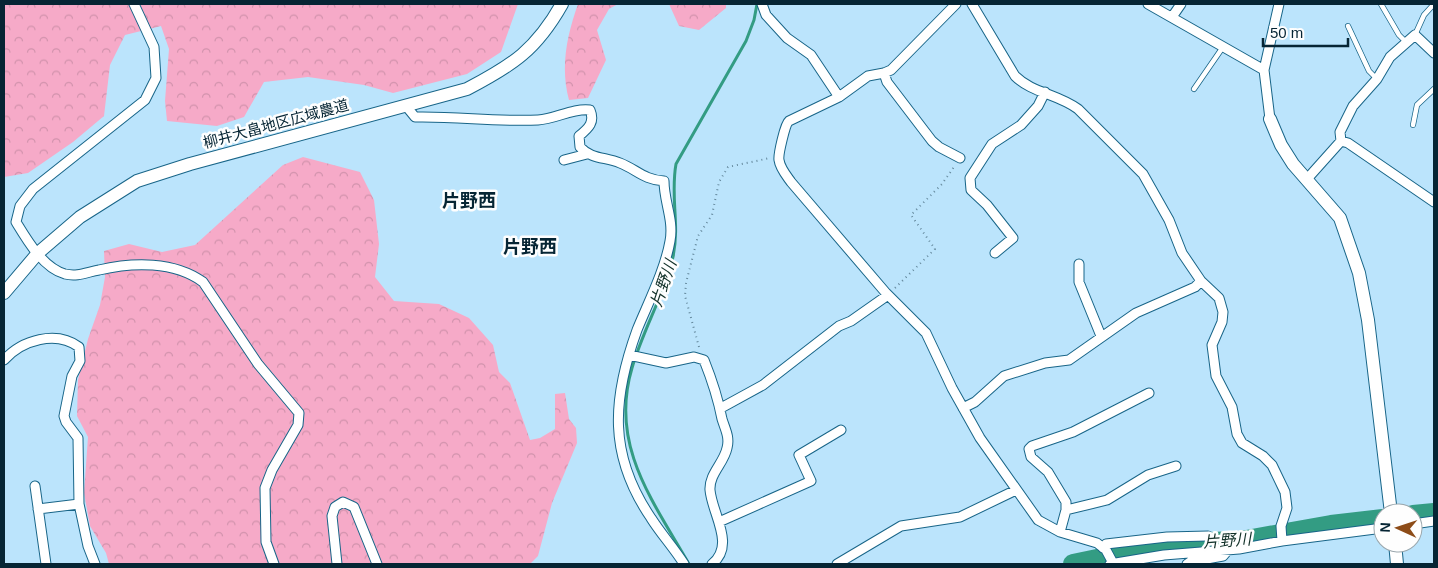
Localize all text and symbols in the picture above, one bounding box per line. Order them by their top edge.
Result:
scale bar [1263,15,1348,47]
text: 50 m [1270,24,1303,41]
street label: 柳井大畠地区広域農道 [201,96,351,151]
district label: 片野西 [442,191,496,211]
district label: 片野西 [503,237,557,257]
water label: 片野川 [648,256,680,309]
north arrow [1373,503,1423,553]
text: N [1377,522,1393,533]
water label: 片野川 [1202,530,1254,551]

